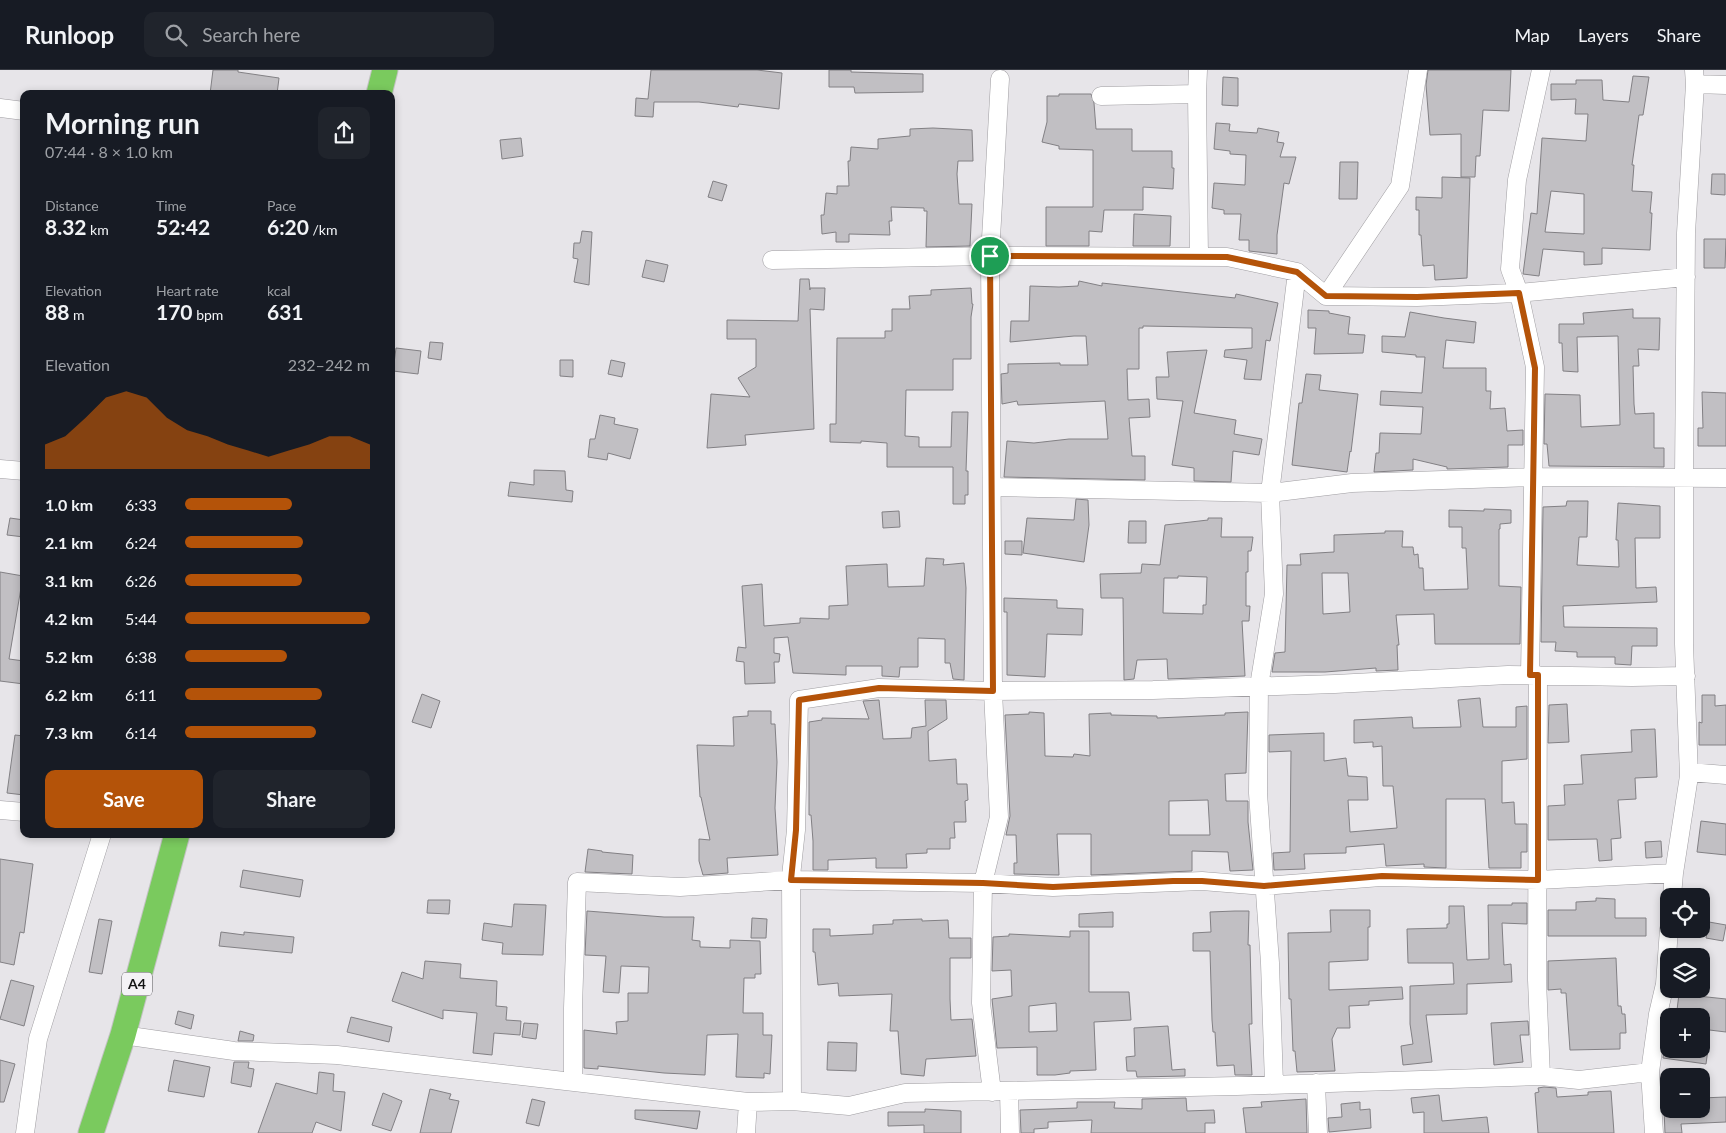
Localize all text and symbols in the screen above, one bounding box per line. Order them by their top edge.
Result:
search box [144,12,494,57]
text: Runloop [25,20,114,49]
icon: search [162,21,190,49]
text: Search here [202,23,300,46]
text: Map [1514,24,1550,46]
text: Layers [1578,24,1629,46]
text: Share [1657,24,1701,46]
text: Morning run [45,106,200,140]
button: share [318,107,370,159]
text: 07:44 · 8 × 1.0 km [45,142,173,161]
text: Distance [45,197,99,214]
text: Time [156,197,187,214]
text: Pace [267,197,296,214]
text: 8.32 [45,214,87,239]
text: 52:42 [156,214,210,239]
text: 6:20 [267,214,309,239]
text: km [87,221,109,238]
text: /km [309,221,338,238]
pin [969,235,1011,277]
icon: arrive [976,242,1004,270]
text: Elevation [45,282,102,299]
text: Heart rate [156,282,219,299]
text: kcal [267,282,291,299]
text: 88 [45,299,69,324]
text: 170 [156,299,193,324]
text: 631 [267,299,304,324]
text: m [69,306,84,323]
text: bpm [193,306,223,323]
text: Elevation [45,355,110,374]
text: 232–242 m [288,355,370,374]
text: 1.0 km [45,495,93,514]
text: 6:33 [125,495,157,514]
text: 2.1 km [45,533,93,552]
text: 6:24 [125,533,157,552]
text: 3.1 km [45,571,93,590]
text: 6:26 [125,571,157,590]
text: 4.2 km [45,609,93,628]
text: 5:44 [125,609,157,628]
text: 5.2 km [45,647,93,666]
text: 6:38 [125,647,157,666]
text: 6.2 km [45,685,93,704]
text: 6:11 [125,685,157,704]
text: 7.3 km [45,723,93,742]
text: 6:14 [125,723,157,742]
button: Save [45,770,203,828]
button: Share [213,770,370,828]
map controls [1660,888,1710,1118]
button: locate [1660,888,1710,938]
button: layers [1660,948,1710,998]
road number: A4 [122,972,152,996]
button: + [1660,1008,1710,1058]
button: − [1660,1068,1710,1118]

